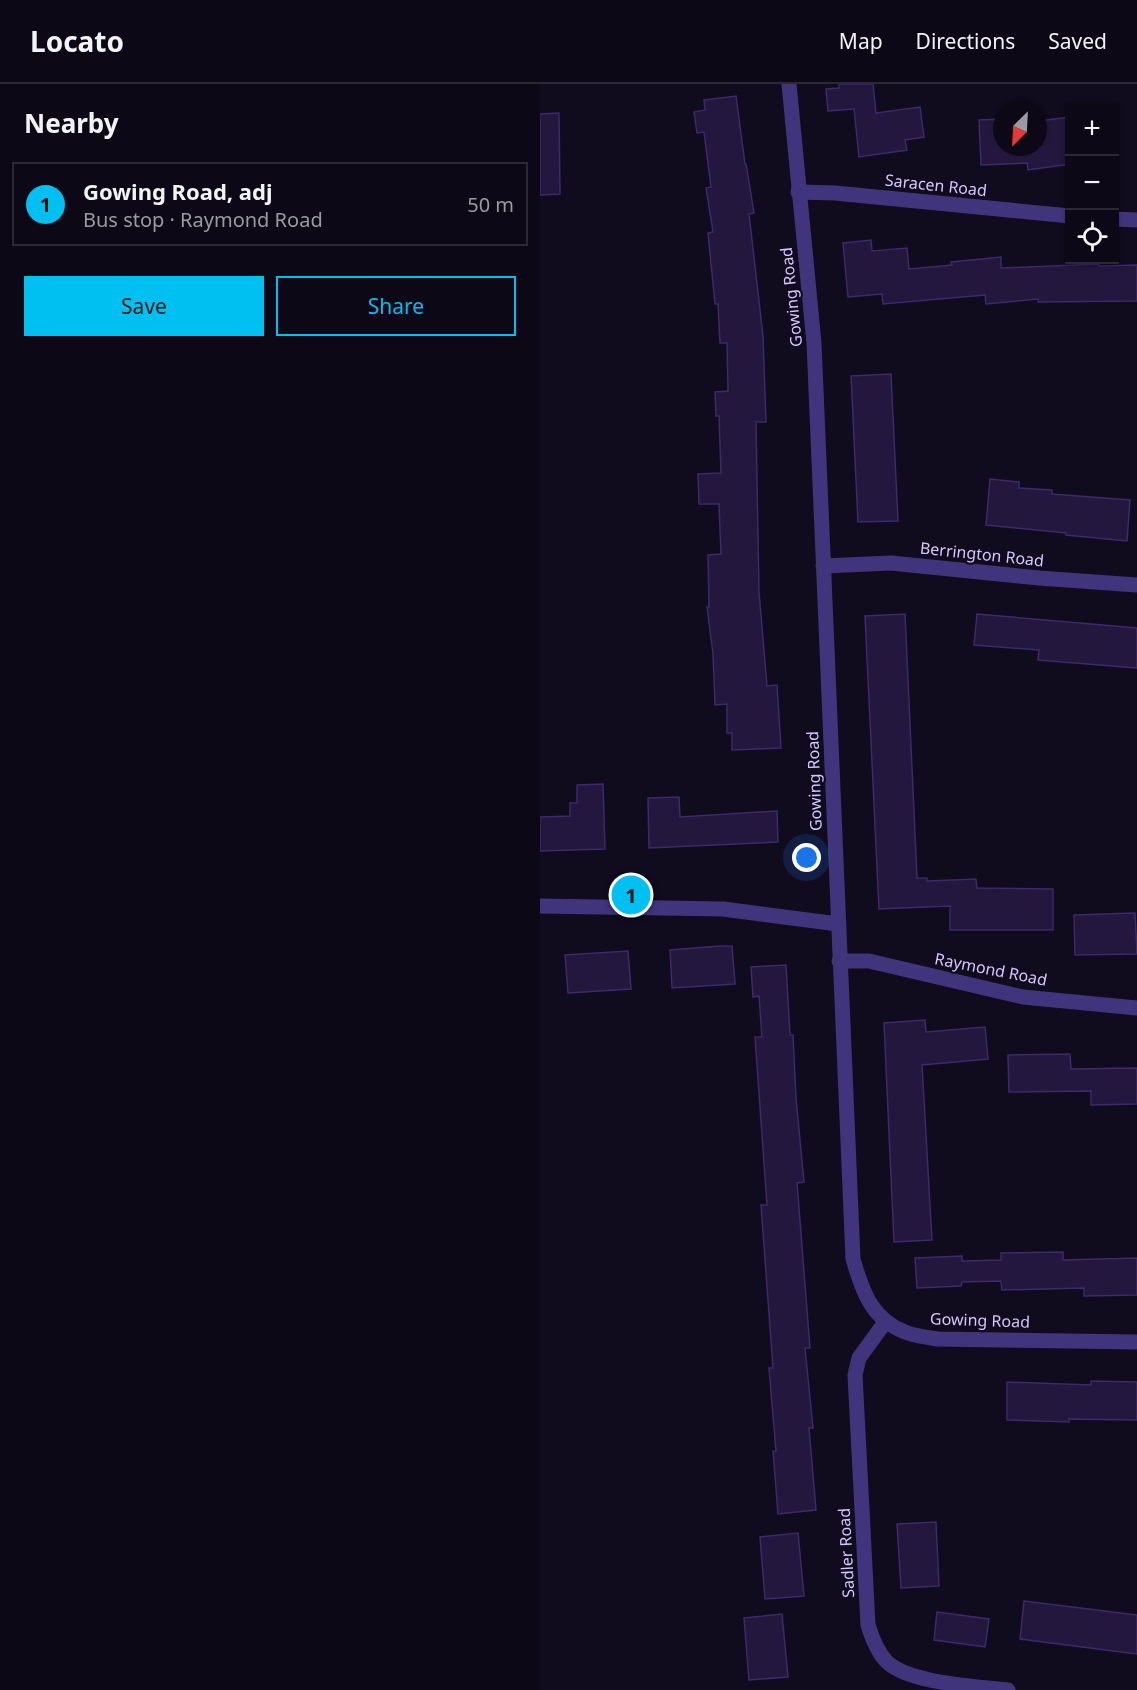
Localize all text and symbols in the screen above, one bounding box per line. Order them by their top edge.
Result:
text: Locato [30,22,124,60]
text: Map [839,27,883,55]
text: Directions [916,27,1015,55]
text: Saved [1048,27,1107,55]
north arrow [993,102,1047,156]
map controls [1065,102,1119,264]
button: + [1065,102,1119,156]
text: Nearby [24,105,119,141]
button: − [1065,156,1119,210]
street label: Saracen Road [884,169,988,201]
text: Gowing Road, adj [83,176,272,206]
text: 1 [40,191,51,218]
text: 50 m [467,191,514,218]
text: Bus stop · Raymond Road [83,206,323,233]
button: locate [1065,210,1119,264]
street label: Gowing Road [775,246,807,348]
button: Save [24,276,264,336]
button: Share [276,276,516,336]
street label: Berrington Road [919,537,1045,571]
street label: Gowing Road [801,731,827,831]
your location [792,843,821,872]
pin: 1 [612,872,650,918]
street label: Raymond Road [933,947,1049,991]
street label: Gowing Road [930,1307,1030,1333]
street label: Sadler Road [833,1508,859,1598]

